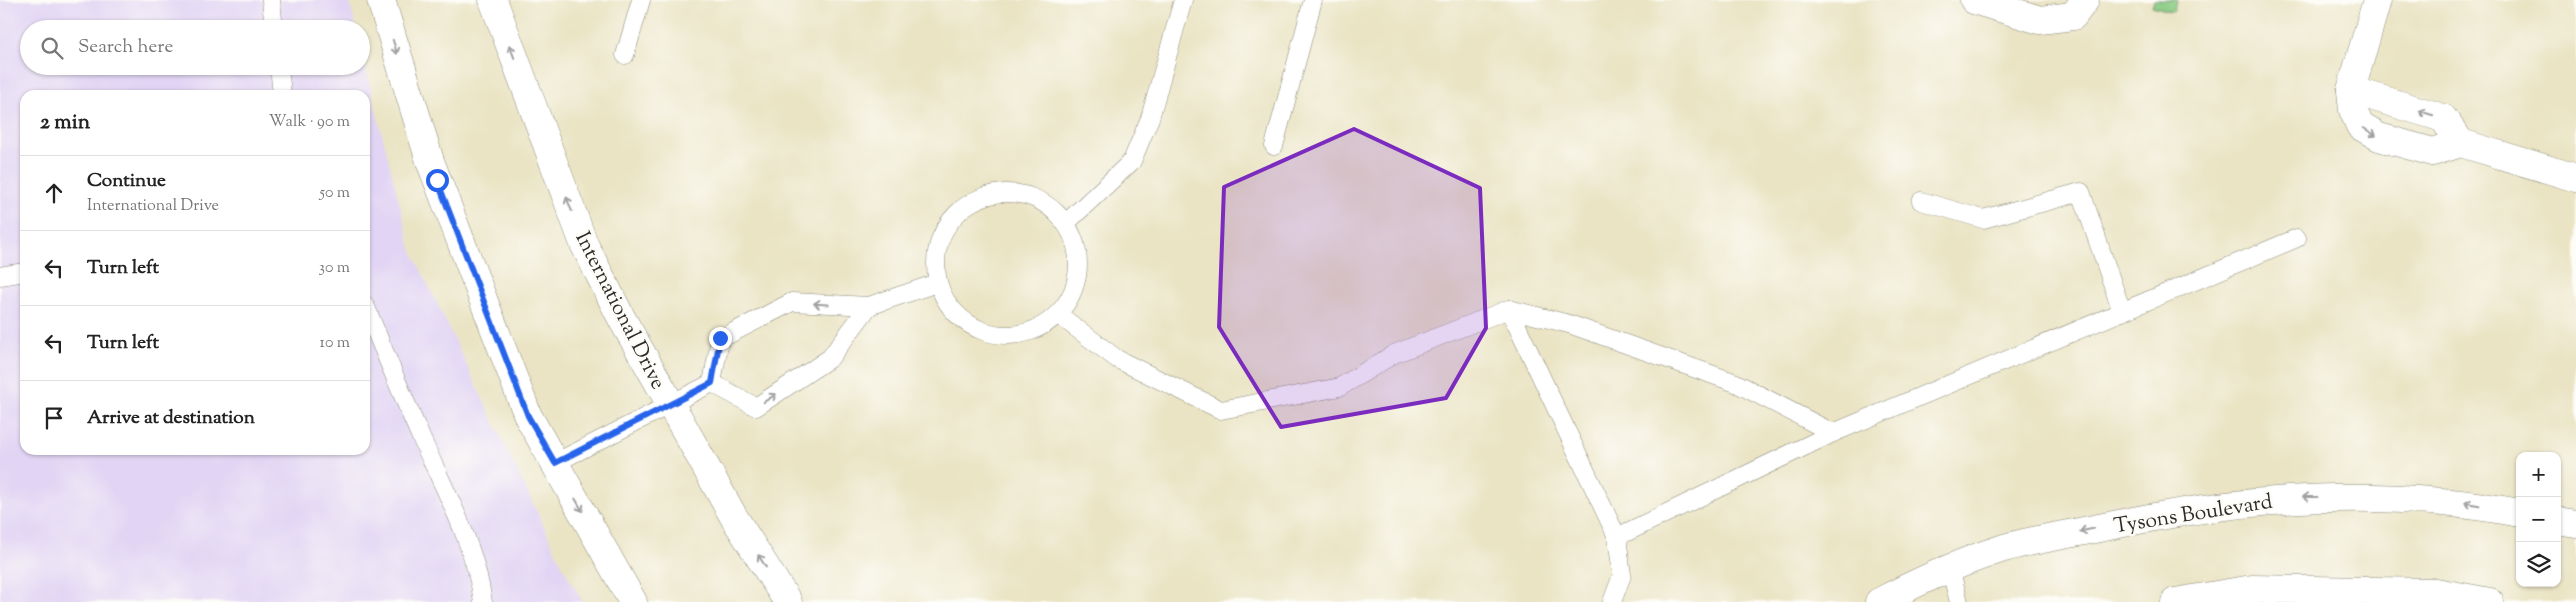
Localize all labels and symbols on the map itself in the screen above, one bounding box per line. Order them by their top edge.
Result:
one-way arrow [391,38,401,54]
one-way arrow [506,45,516,60]
one-way arrow [2418,107,2434,117]
one-way arrow [2363,126,2377,137]
route start [426,169,449,192]
one-way arrow [564,197,573,212]
street label: International Drive [567,227,672,395]
one-way arrow [813,299,829,308]
route end [709,327,732,350]
one-way arrow [762,392,776,402]
street label: Tysons Boulevard [2112,488,2275,542]
one-way arrow [2302,493,2318,502]
one-way arrow [574,498,584,513]
one-way arrow [2464,499,2480,509]
one-way arrow [2080,526,2096,535]
one-way arrow [756,554,766,568]

